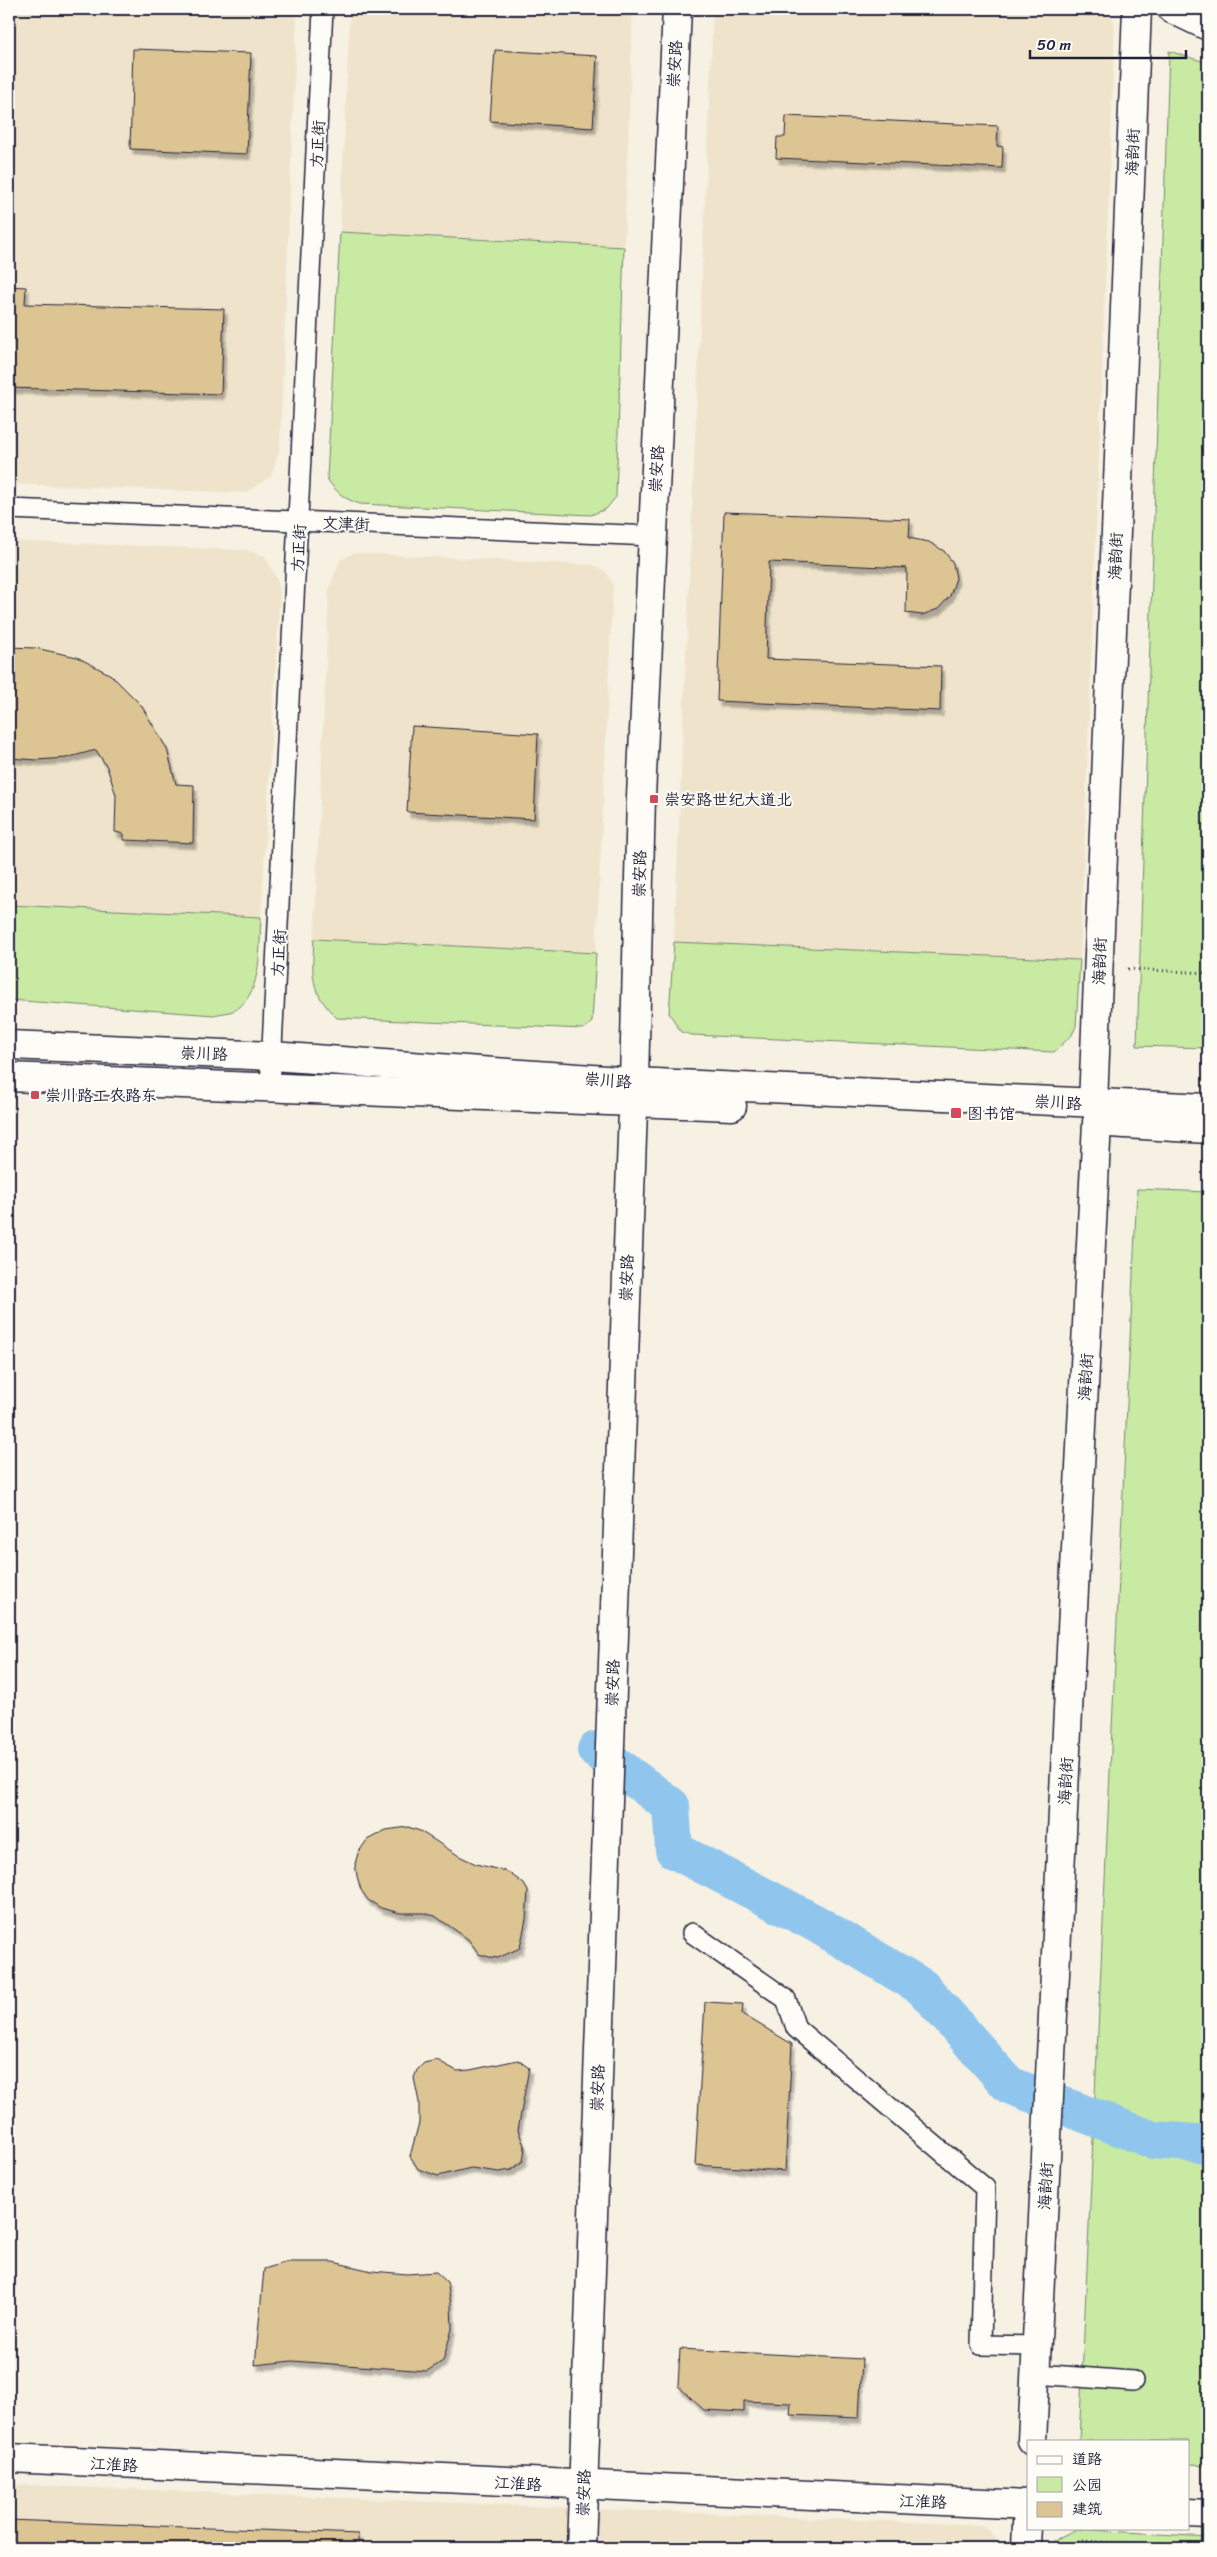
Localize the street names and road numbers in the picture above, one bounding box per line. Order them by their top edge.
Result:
street label: 崇安路 [659,39,690,89]
street label: 方正街 [302,119,333,169]
street label: 海韵街 [1117,128,1148,177]
street label: 崇安路 [641,444,672,494]
street label: 文津街 [321,508,370,539]
street label: 方正街 [283,523,314,573]
street label: 海韵街 [1100,532,1131,581]
street label: 崇安路 [625,850,654,898]
street label: 方正街 [263,928,294,978]
street label: 海韵街 [1084,937,1115,986]
street label: 崇川路 [179,1038,228,1069]
street label: 崇川路 [583,1064,633,1097]
street label: 崇川路 [1033,1087,1083,1118]
street label: 崇安路 [611,1254,642,1303]
street label: 海韵街 [1070,1352,1101,1402]
street label: 崇安路 [597,1659,628,1708]
street label: 海韵街 [1050,1756,1081,1806]
street label: 崇安路 [582,2064,613,2113]
street label: 海韵街 [1030,2161,1061,2211]
street label: 江淮路 [89,2449,139,2480]
street label: 江淮路 [493,2468,543,2499]
street label: 崇安路 [568,2469,599,2518]
street label: 江淮路 [898,2486,947,2517]

